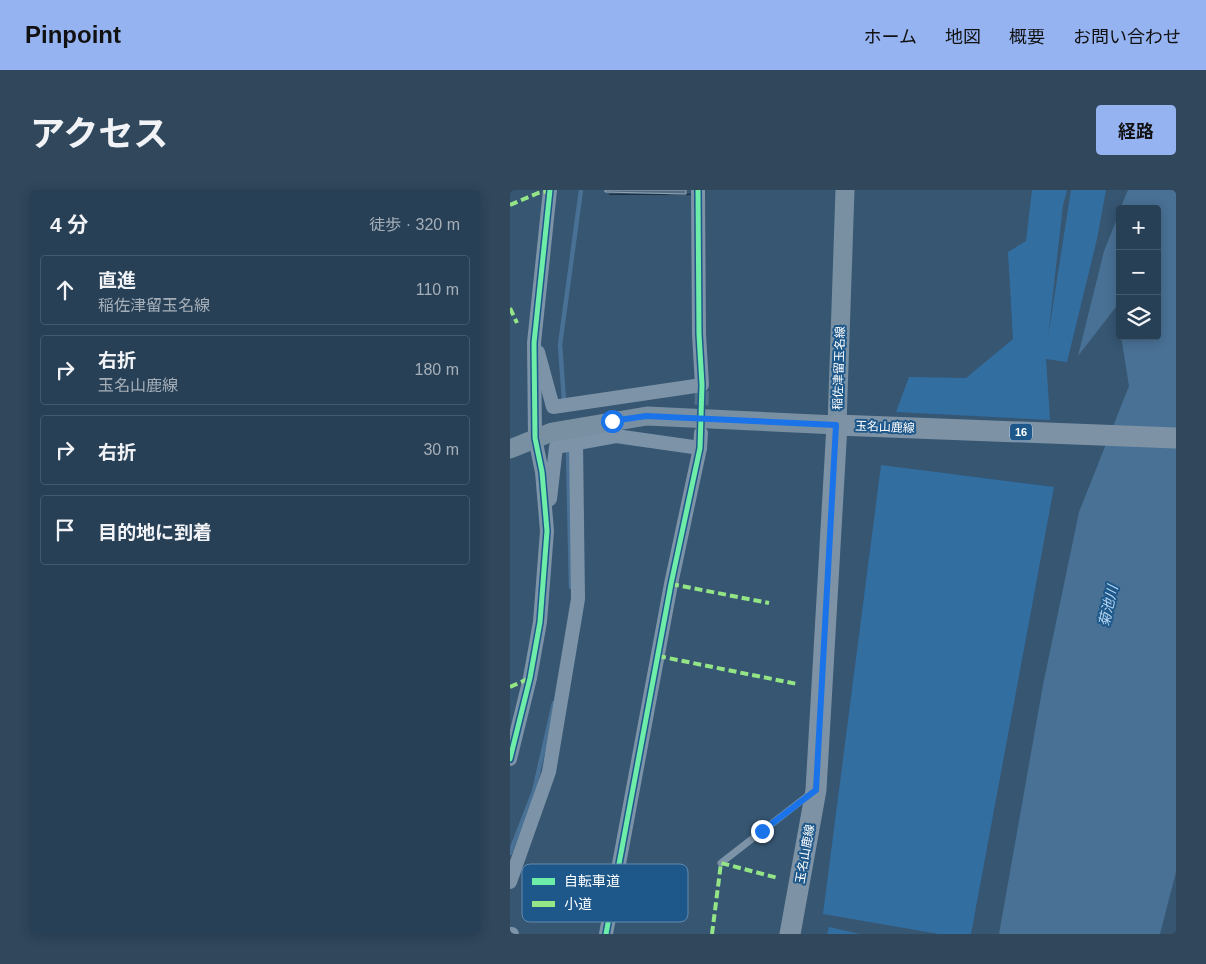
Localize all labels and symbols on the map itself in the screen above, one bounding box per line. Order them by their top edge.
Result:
street label: 稲佐津留玉名線 [831,326,847,410]
route start [601,410,624,433]
street label: 玉名山鹿線 [855,419,915,435]
road number: 16 [1010,423,1032,440]
water label: 菊池川 [1095,582,1121,628]
route end [751,820,774,843]
street label: 玉名山鹿線 [793,823,817,885]
legend [522,864,688,922]
text: 自転車道 [564,873,620,889]
text: 小道 [564,896,592,912]

